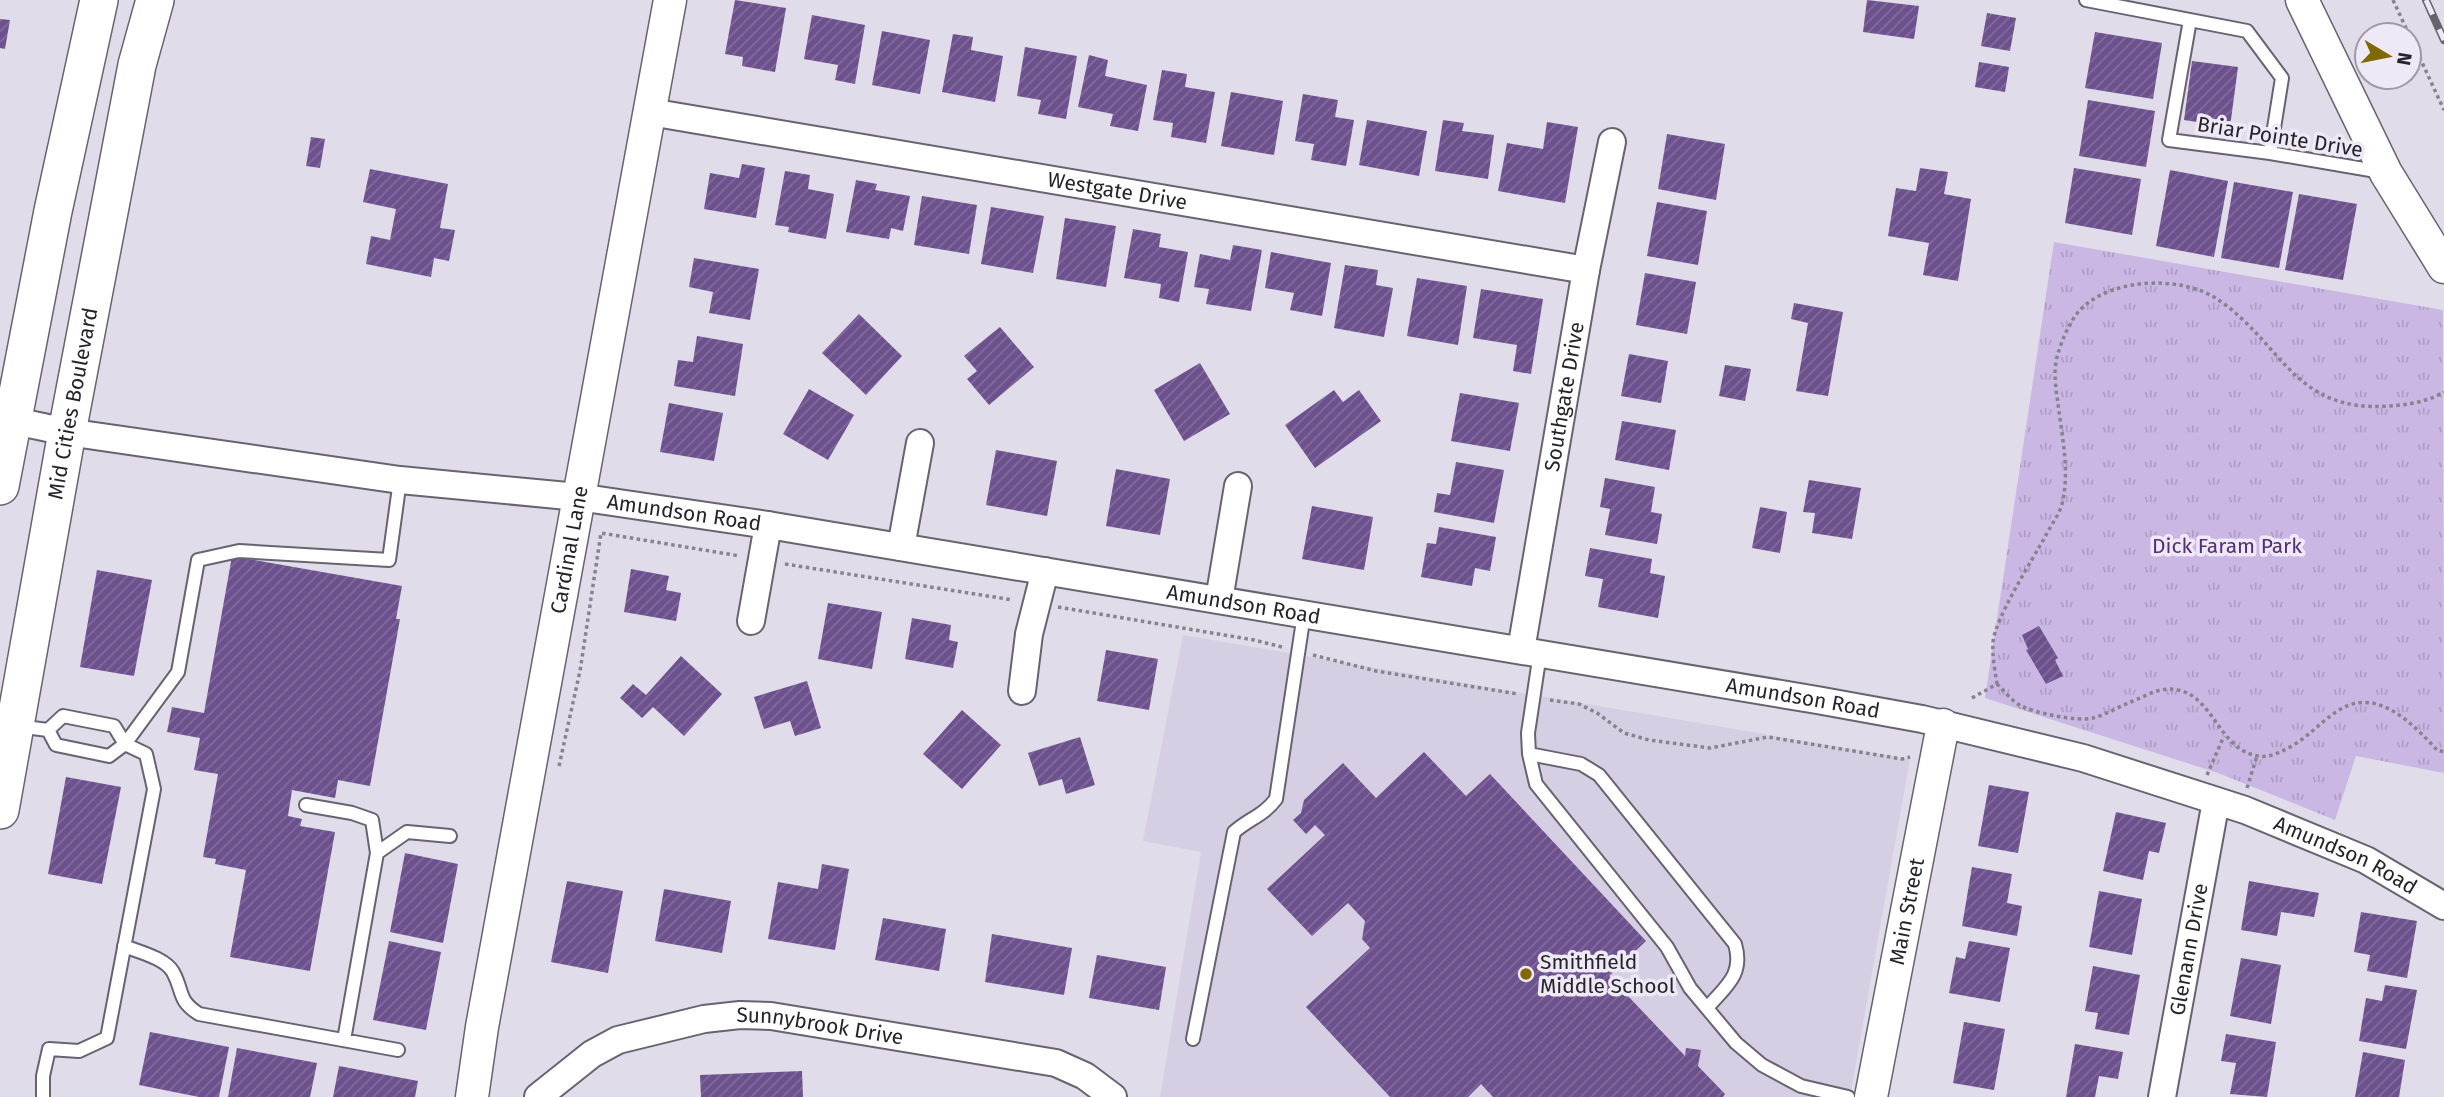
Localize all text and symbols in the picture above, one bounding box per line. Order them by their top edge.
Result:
north arrow [2353,21,2423,91]
text: N [2392,51,2417,67]
street label: Briar Pointe Drive [2195,111,2365,163]
street label: Westgate Drive [1046,166,1189,215]
street label: Mid Cities Boulevard [42,305,103,501]
street label: Southgate Drive [1539,320,1590,473]
street label: Cardinal Lane [545,484,594,616]
street label: Amundson Road [605,488,763,537]
park label: Dick Faram Park [2152,533,2302,559]
street label: Amundson Road [1165,579,1323,630]
street label: Amundson Road [1724,672,1882,724]
street label: Amundson Road [2270,810,2422,900]
street label: Main Street [1884,855,1930,967]
street label: Glenann Drive [2164,881,2214,1018]
place label: Smithfield Middle School [1540,949,1675,999]
marker: Smithfield Middle School [1518,966,1534,982]
street label: Sunnybrook Drive [736,1002,905,1051]

